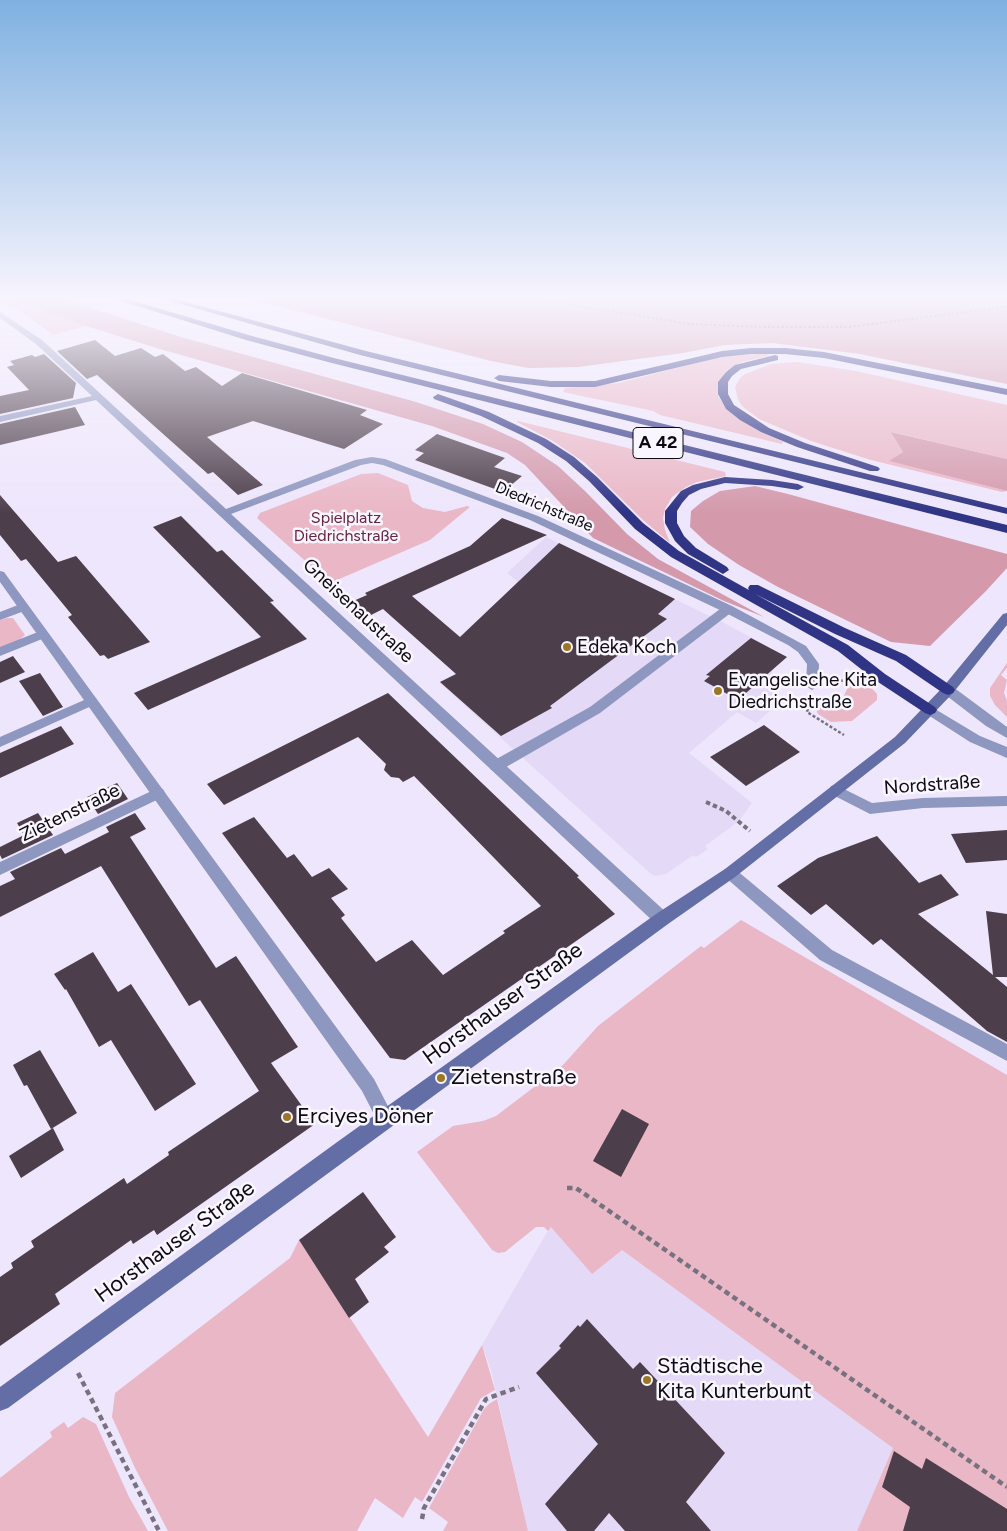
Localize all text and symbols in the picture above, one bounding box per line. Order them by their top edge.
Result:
road number: A 42 [633,428,683,458]
street label: Diedrichstraße [492,478,596,536]
park label: Spielplatz Diedrichstraße [294,508,398,546]
street label: Gneisenaustraße [298,554,418,668]
place label: Edeka Koch [577,636,676,658]
marker: Edeka Koch [561,641,573,653]
place label: Evangelische Kita Diedrichstraße [728,669,877,713]
marker: Evangelische Kita Diedrichstraße [712,685,724,697]
street label: Nordstraße [883,770,981,800]
street label: Zietenstraße [16,779,124,847]
street label: Horsthauser Straße [418,937,588,1071]
place label: Zietenstraße [451,1065,576,1091]
marker: Zietenstraße [435,1072,447,1084]
place label: Erciyes Döner [297,1104,433,1130]
marker: Erciyes Döner [281,1111,293,1123]
street label: Horsthauser Straße [90,1175,260,1309]
place label: Städtische Kita Kunterbunt [657,1354,812,1405]
marker: Städtische Kita Kunterbunt [641,1374,653,1386]

